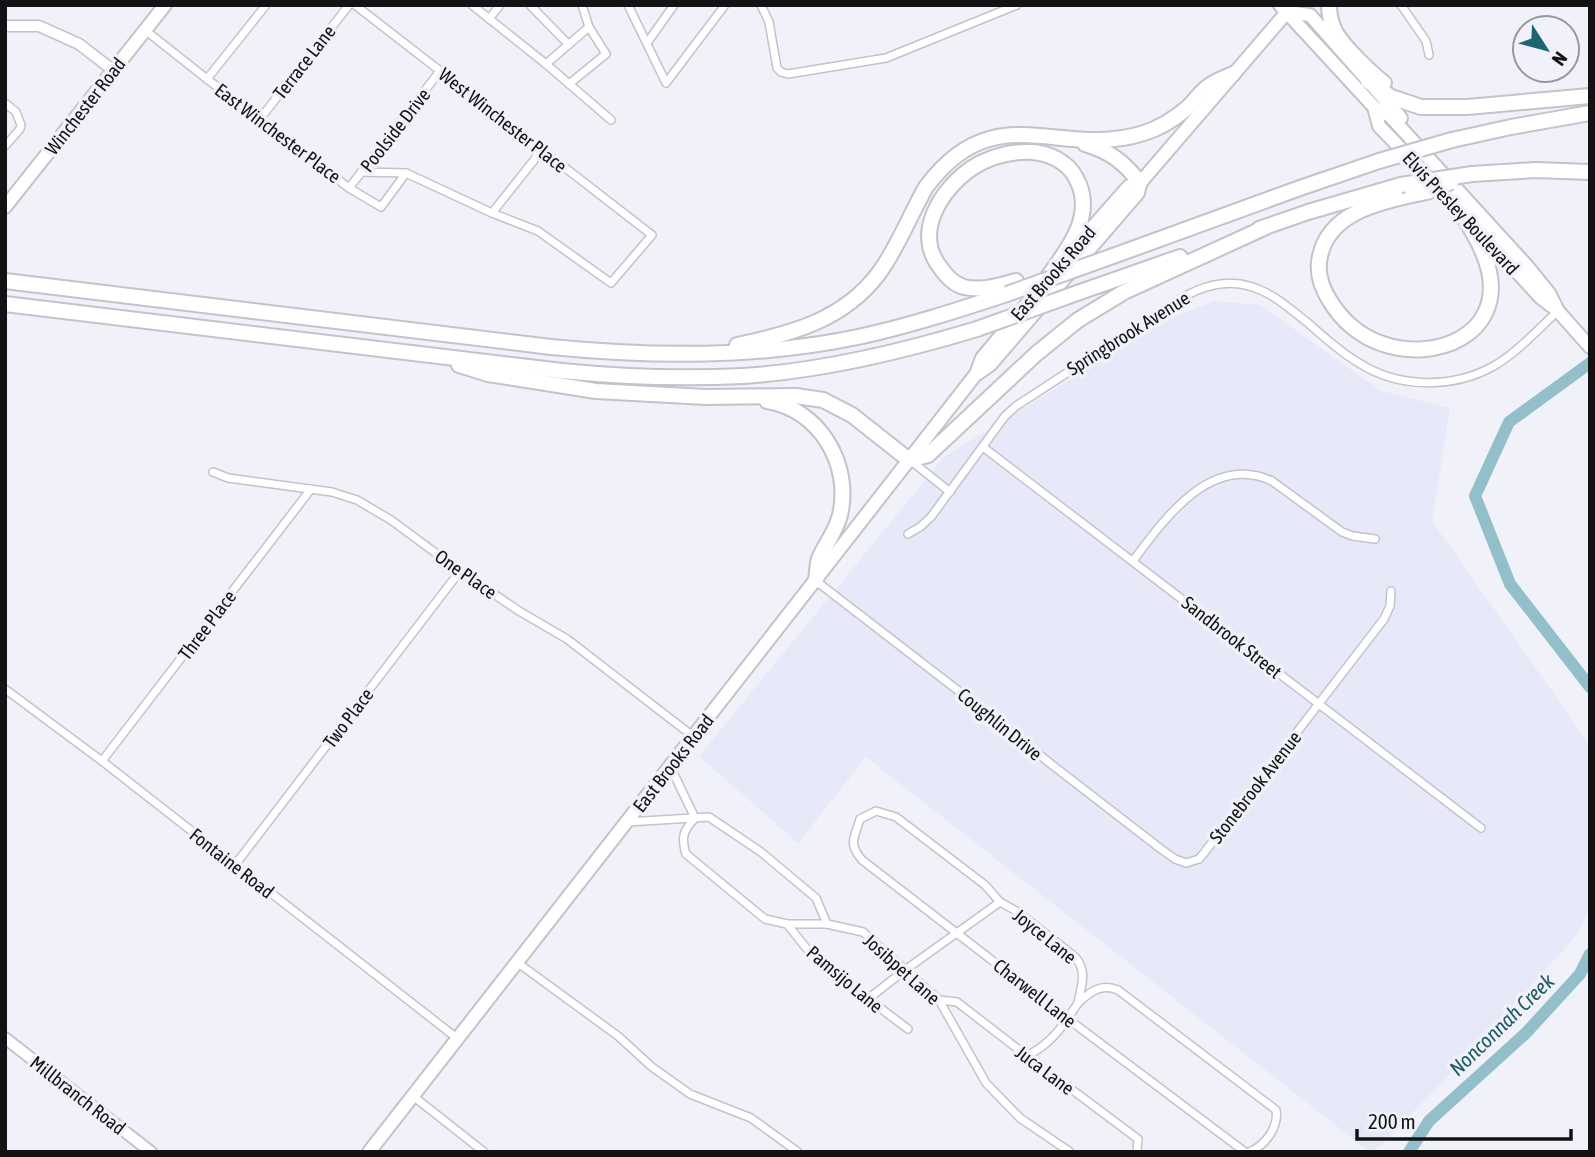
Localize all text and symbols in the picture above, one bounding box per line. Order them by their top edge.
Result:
north arrow [1511,14,1581,84]
street label: Terrace Lane [268,21,340,103]
text: N [1548,48,1572,70]
street label: Winchester Road [40,53,130,159]
street label: West Winchester Place [435,63,571,177]
street label: East Winchester Place [211,79,345,187]
street label: Poolside Drive [355,84,435,176]
street label: Elvis Presley Boulevard [1398,147,1524,279]
street label: East Brooks Road [1006,221,1100,325]
street label: Springbrook Avenue [1063,286,1193,380]
street label: One Place [431,545,501,603]
street label: Three Place [174,586,240,664]
street label: Sandbrook Street [1178,591,1286,683]
street label: Coughlin Drive [953,683,1047,765]
street label: Two Place [318,684,378,752]
street label: East Brooks Road [628,710,718,816]
street label: Stonebrook Avenue [1204,727,1306,847]
street label: Fontaine Road [186,823,278,903]
street label: Joyce Lane [1009,904,1081,968]
street label: Josibpet Lane [859,929,945,1009]
street label: Pamsijo Lane [803,941,887,1017]
street label: Charwell Lane [989,954,1081,1032]
water label: Nonconnah Creek [1444,968,1559,1080]
street label: Juca Lane [1011,1041,1079,1099]
street label: Millbranch Road [26,1051,130,1139]
scale bar [1357,1098,1570,1142]
text: 200 m [1368,1109,1416,1133]

